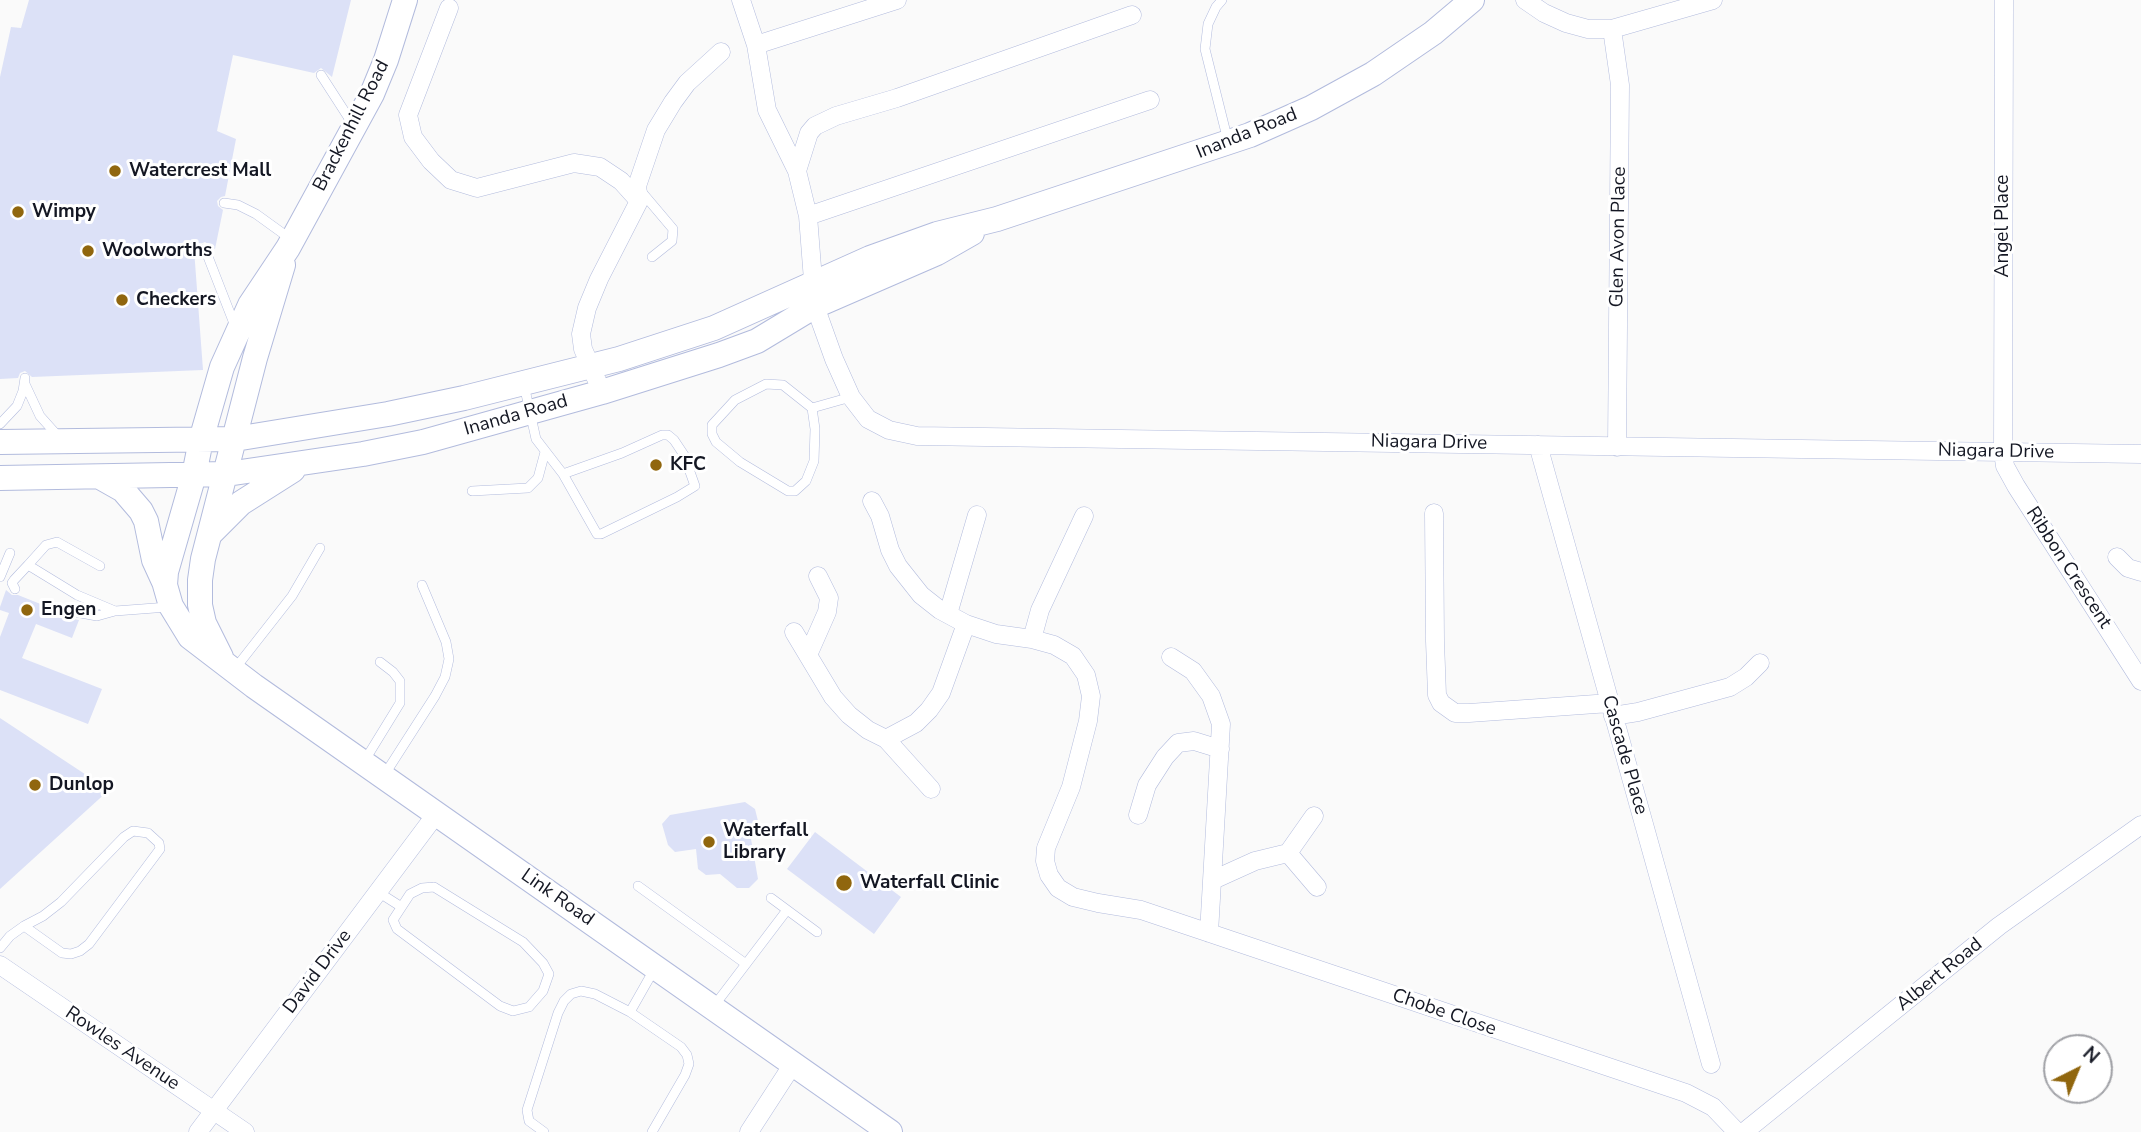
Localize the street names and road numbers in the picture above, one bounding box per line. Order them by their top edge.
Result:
street label: Brackenhill Road [309,57,395,195]
street label: Inanda Road [1193,103,1301,165]
street label: Glen Avon Place [1606,166,1632,308]
street label: Angel Place [1992,175,2014,277]
street label: Inanda Road [462,390,570,442]
street label: Niagara Drive [1371,431,1487,455]
street label: Niagara Drive [1938,440,2054,464]
street label: Ribbon Crescent [2020,503,2116,633]
street label: Cascade Place [1596,693,1652,817]
street label: Link Road [516,865,598,931]
street label: David Drive [279,925,357,1019]
street label: Albert Road [1893,934,1987,1016]
street label: Chobe Close [1389,985,1499,1041]
street label: Rowles Avenue [60,1002,184,1096]

